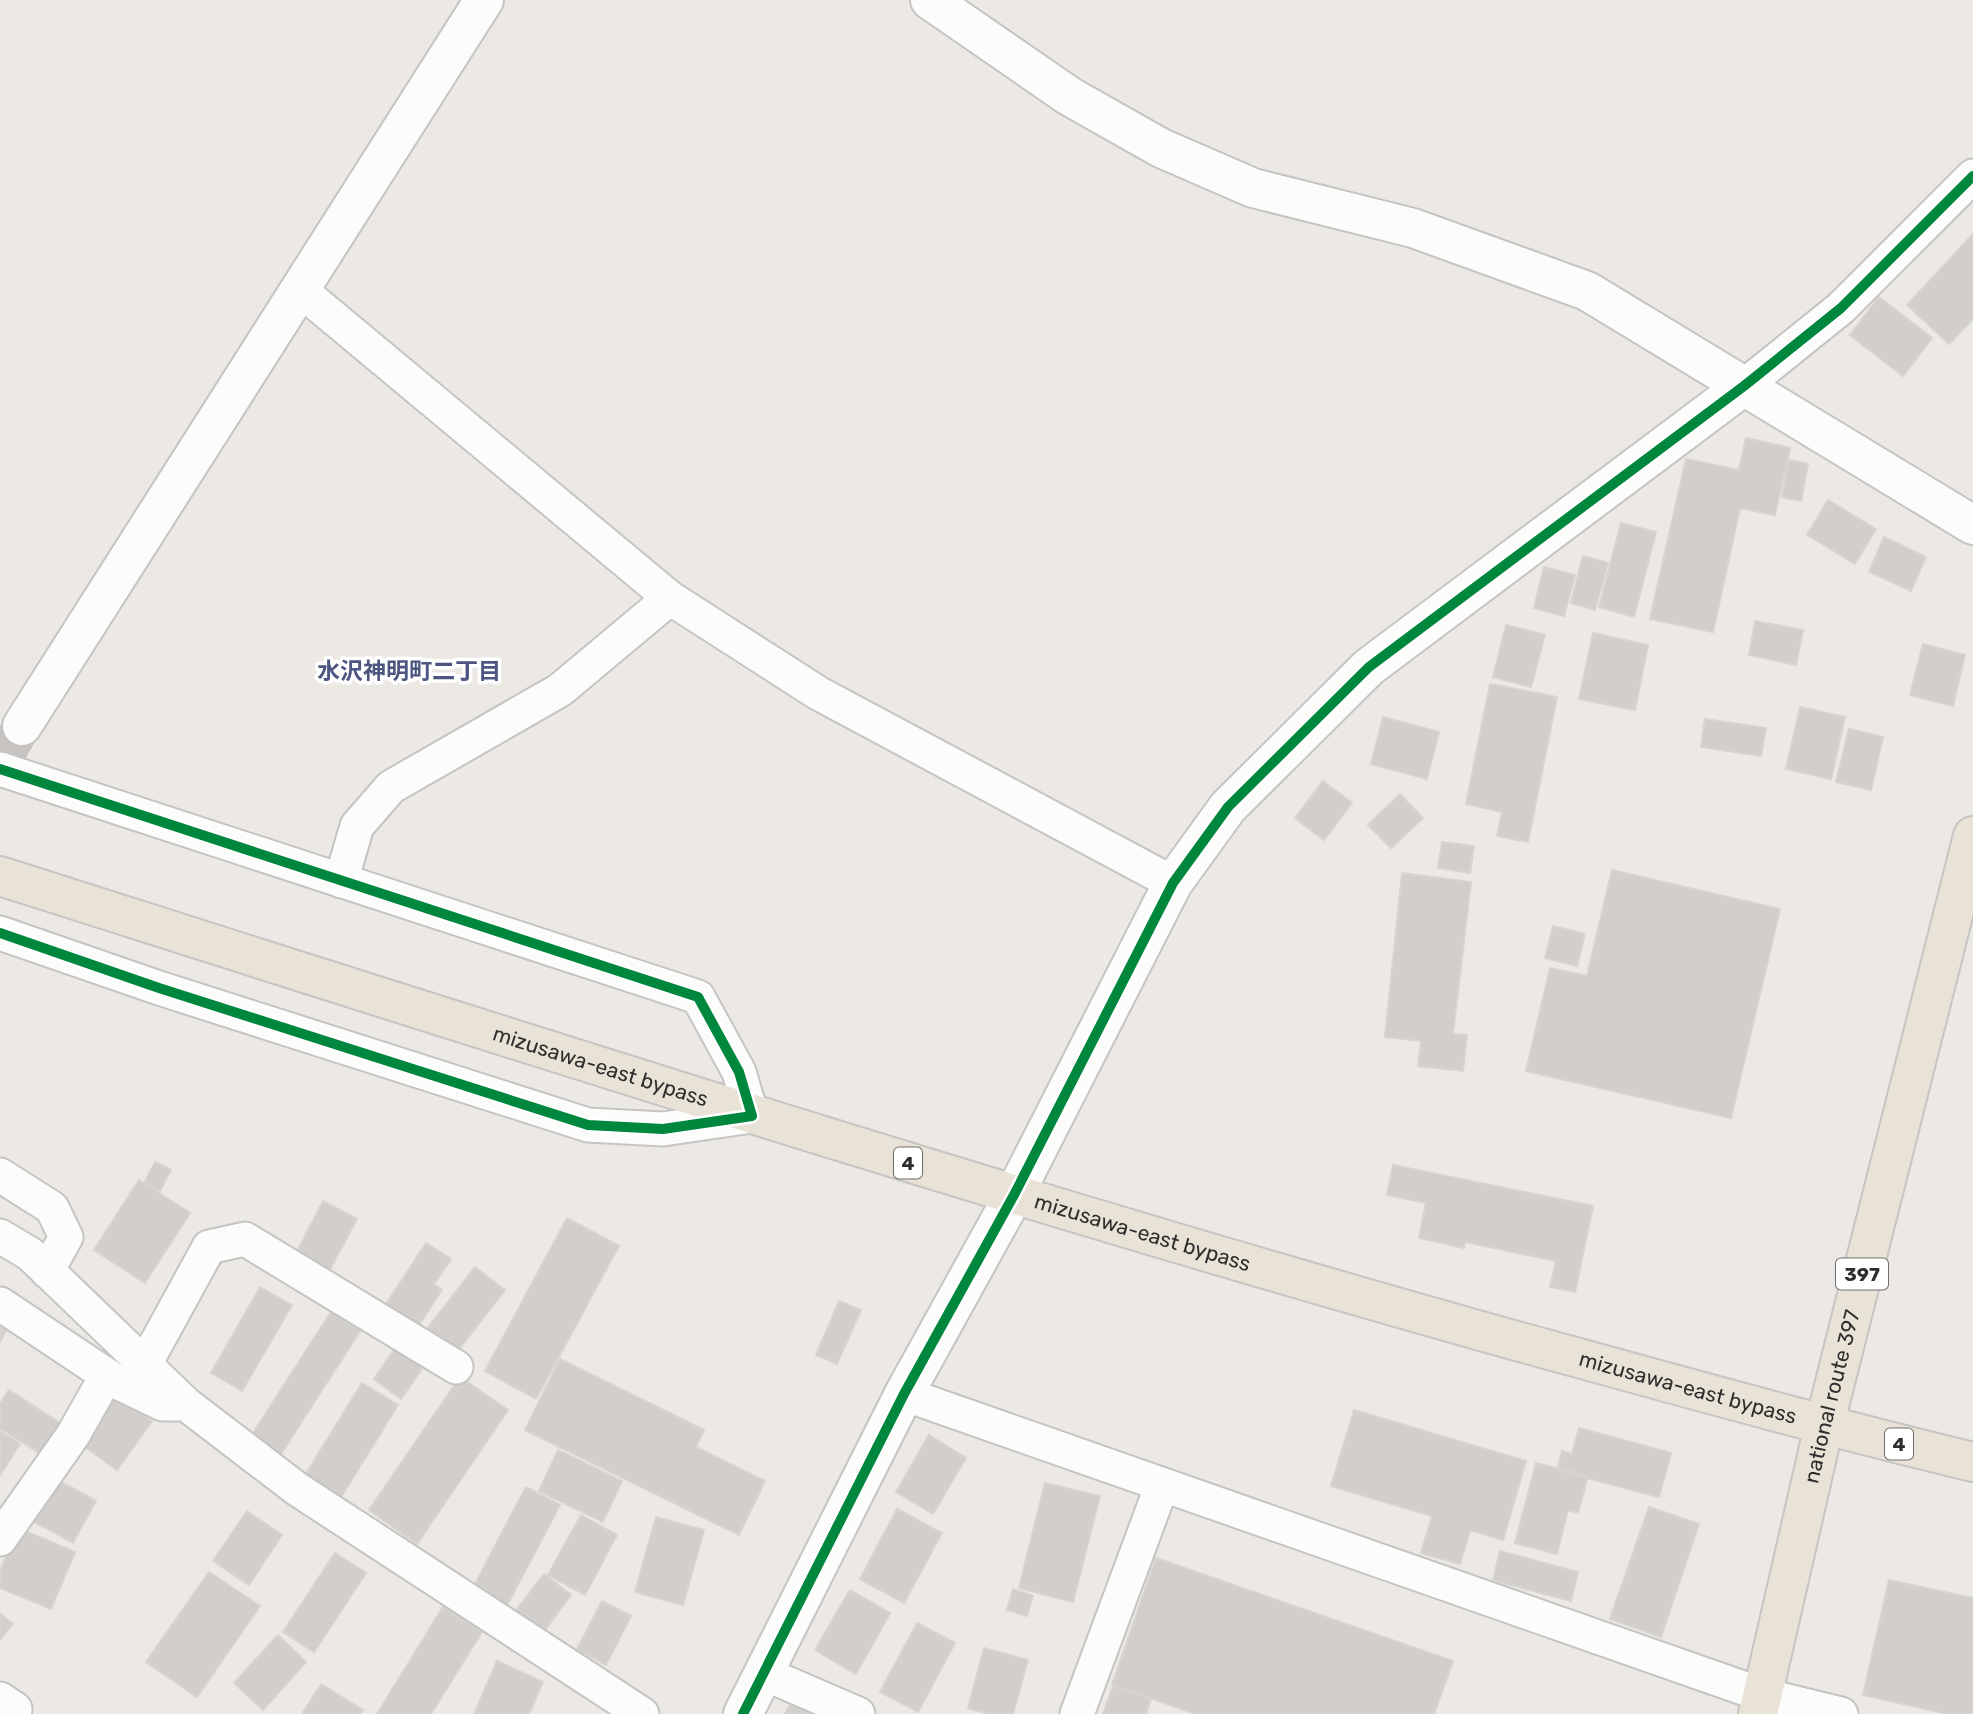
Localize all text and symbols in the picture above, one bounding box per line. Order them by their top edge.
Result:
district label: 水沢神明町二丁目 [317,657,501,685]
street label: mizusawa-east bypass [490,1020,711,1112]
road number: 4 [894,1148,922,1178]
street label: mizusawa-east bypass [1032,1188,1254,1276]
road number: 397 [1836,1258,1888,1290]
street label: national route 397 [1798,1307,1865,1486]
street label: mizusawa-east bypass [1576,1346,1800,1429]
road number: 4 [1885,1428,1913,1460]

